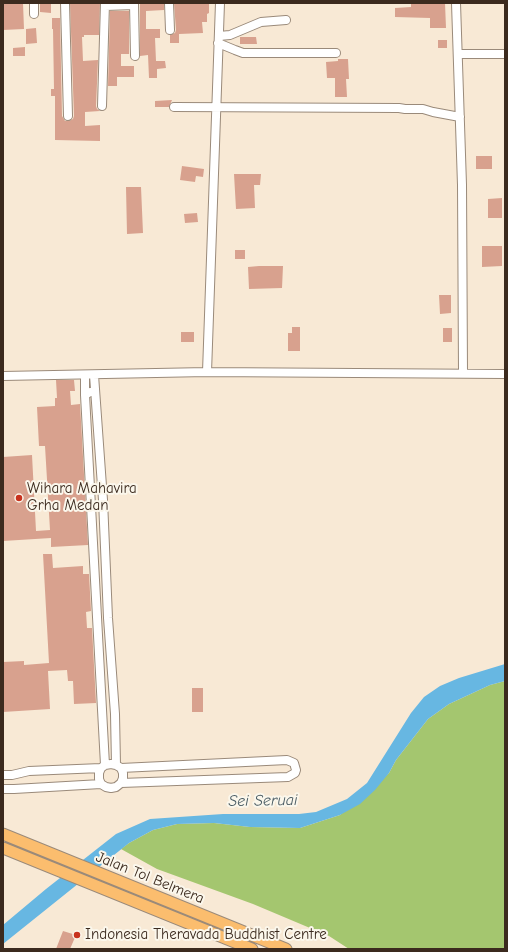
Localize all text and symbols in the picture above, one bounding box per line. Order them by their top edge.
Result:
place label: Wihara Mahavira Grha Medan [27,480,137,515]
marker: Wihara Mahavira Grha Medan [14,493,24,503]
water label: Sei Seruai [228,791,298,811]
street label: Jalan Tol Belmera [93,848,207,908]
place label: Indonesia Theravada Buddhist Centre [85,926,327,944]
marker: Indonesia Theravada Buddhist Centre [72,930,82,940]

